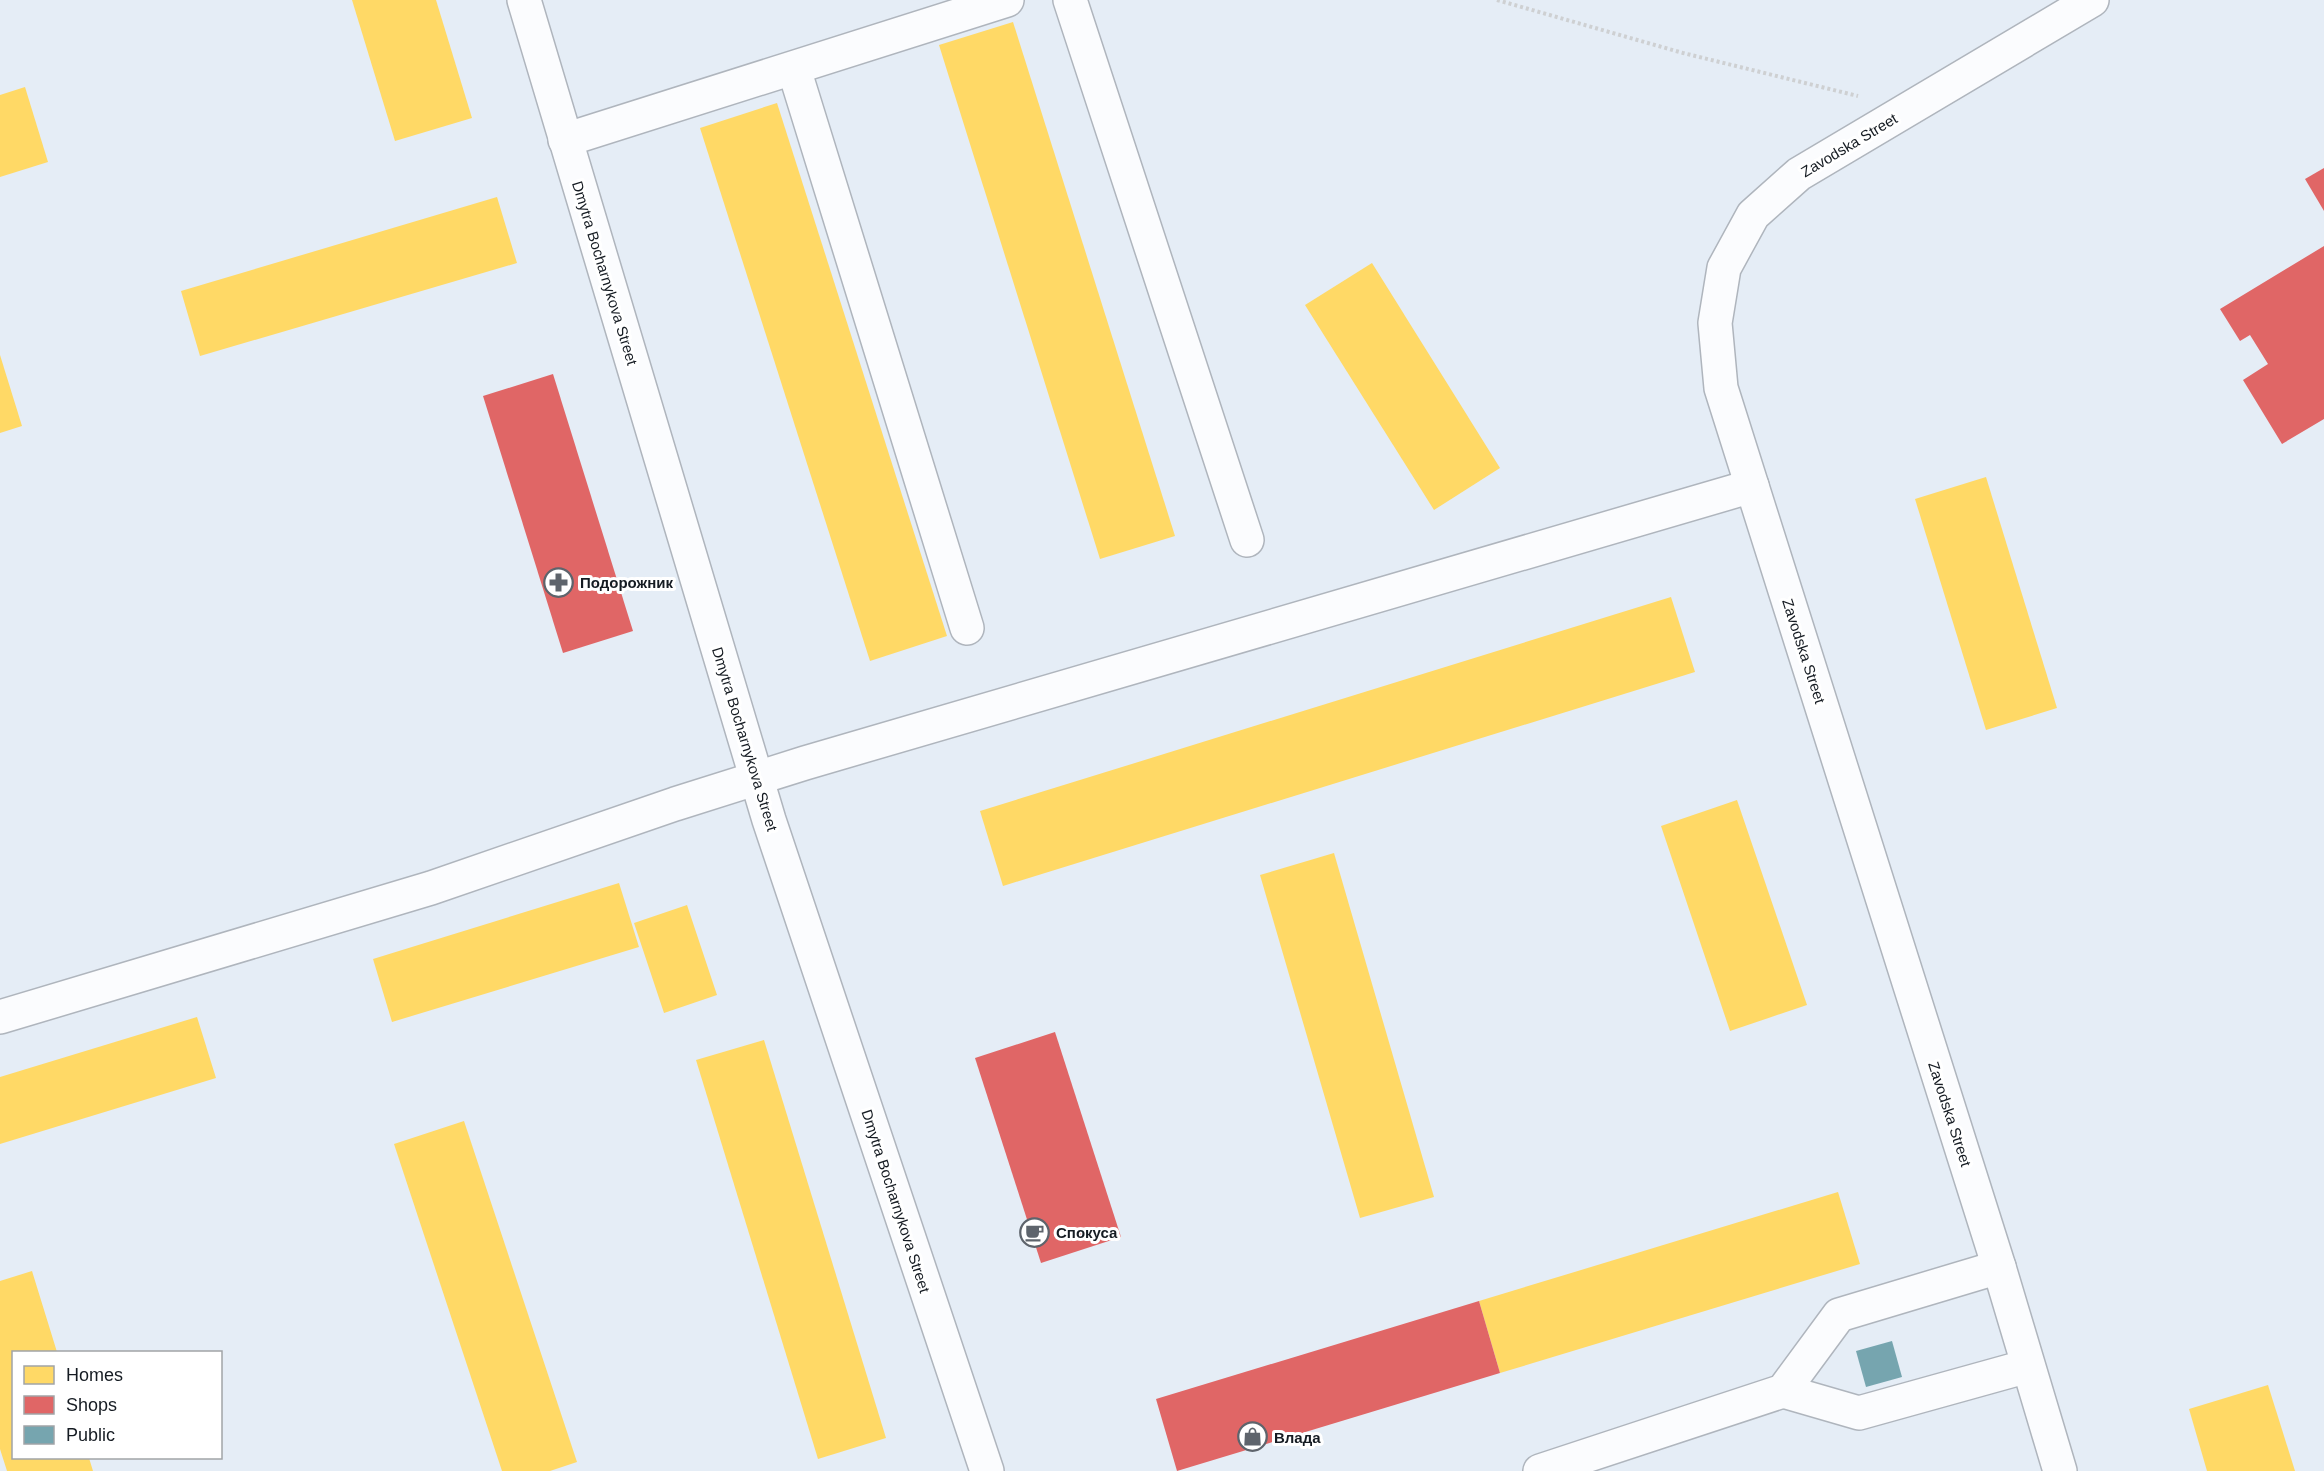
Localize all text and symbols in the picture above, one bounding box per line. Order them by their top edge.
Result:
street label: Zavodska Street [1798,109,1901,180]
street label: Dmytra Bocharnykova Street [569,179,641,368]
pharmacy icon: Подорожник [543,566,575,598]
place label: Подорожник [580,574,673,591]
street label: Zavodska Street [1779,596,1829,706]
street label: Dmytra Bocharnykova Street [709,645,781,834]
street label: Zavodska Street [1925,1059,1975,1169]
street label: Dmytra Bocharnykova Street [858,1107,934,1296]
cafe icon: Спокуса [1019,1216,1051,1248]
place label: Спокуса [1056,1224,1118,1241]
legend [12,1351,222,1459]
text: Homes [66,1365,123,1385]
text: Shops [66,1395,117,1415]
shop icon: Влада [1237,1421,1269,1453]
text: Public [66,1425,115,1445]
place label: Влада [1274,1429,1321,1446]

